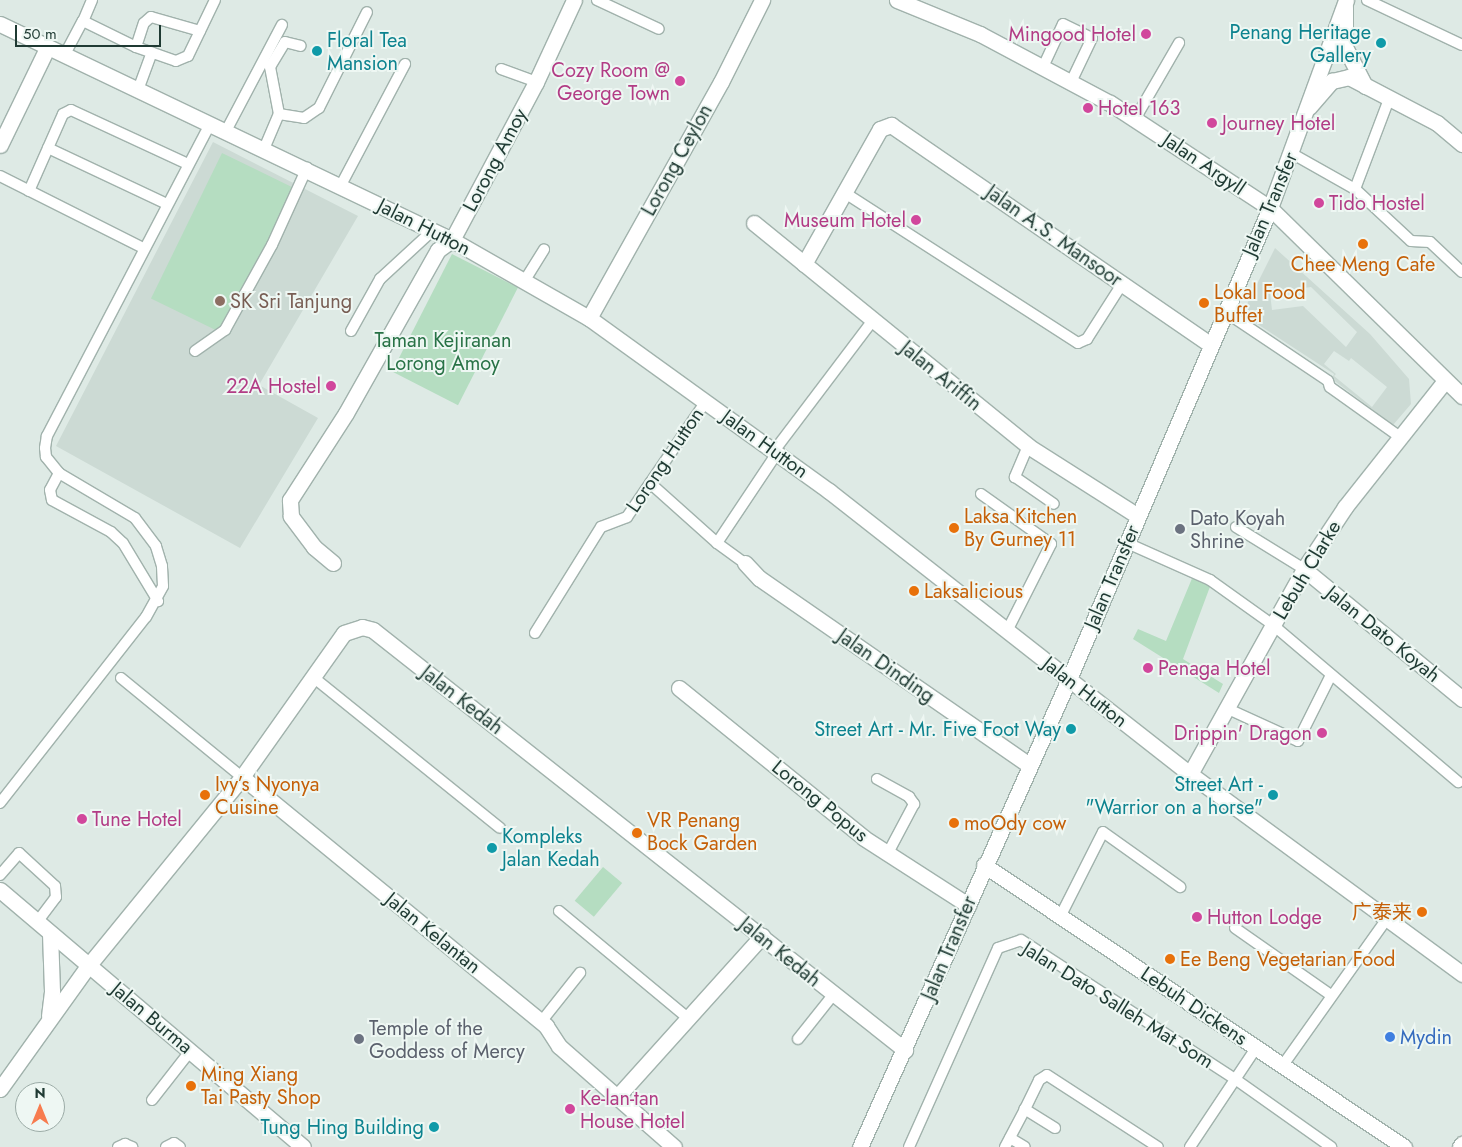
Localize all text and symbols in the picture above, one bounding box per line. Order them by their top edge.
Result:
scale bar [18,15,164,47]
place label: Penang Heritage Gallery [1230,20,1371,67]
place label: Mingood Hotel [1009,22,1136,46]
text: 50 m [23,23,57,45]
place label: Floral Tea Mansion [327,28,407,75]
marker: Mingood Hotel [1140,28,1152,40]
marker: Penang Heritage Gallery [1375,37,1387,49]
marker: Floral Tea Mansion [311,45,323,57]
place label: Cozy Room @ George Town [551,58,670,105]
marker: Cozy Room @ George Town [674,75,686,87]
place label: Hotel 163 [1098,96,1180,120]
street label: Lorong Ceylon [636,100,718,220]
marker: Hotel 163 [1082,102,1094,114]
street label: Lorong Amoy [458,104,532,216]
place label: Journey Hotel [1222,111,1335,135]
marker: Journey Hotel [1206,117,1218,129]
street label: Jalan Argyll [1158,128,1250,200]
street label: Jalan Transfer [1237,148,1303,260]
street label: Jalan A.S. Mansoor [981,180,1127,292]
place label: Tido Hostel [1329,191,1425,215]
street label: Jalan Hutton [374,193,474,261]
marker: Tido Hostel [1313,197,1325,209]
place label: Museum Hotel [784,208,906,232]
marker: Museum Hotel [910,214,922,226]
marker: Chee Meng Cafe [1357,238,1369,250]
place label: Chee Meng Cafe [1291,252,1435,276]
place label: Lokal Food Buffet [1214,280,1306,327]
place label: SK Sri Tanjung [230,289,352,313]
marker: SK Sri Tanjung [214,295,226,307]
marker: Lokal Food Buffet [1198,297,1210,309]
park label: Taman Kejiranan Lorong Amoy [375,329,511,376]
street label: Jalan Ariffin [896,336,986,416]
place label: 22A Hostel [226,374,321,398]
marker: 22A Hostel [325,380,337,392]
street label: Lorong Hutton [621,403,709,517]
street label: Jalan Hutton [717,405,813,483]
place label: Laksa Kitchen By Gurney 11 [964,504,1077,551]
place label: Dato Koyah Shrine [1190,506,1285,553]
street label: Lebuh Clarke [1268,516,1346,624]
street label: Jalan Transfer [1079,521,1145,633]
marker: Laksa Kitchen By Gurney 11 [948,522,960,534]
marker: Dato Koyah Shrine [1174,523,1186,535]
place label: Laksalicious [924,579,1023,603]
street label: Jalan Dato Koyah [1321,581,1445,687]
marker: Laksalicious [908,585,920,597]
street label: Jalan Dinding [833,624,939,708]
street label: Jalan Hutton [1038,651,1132,733]
place label: Penaga Hotel [1158,656,1271,680]
street label: Jalan Kedah [416,660,508,740]
marker: Penaga Hotel [1142,662,1154,674]
place label: Street Art - Mr. Five Foot Way [814,717,1061,741]
place label: Drippin' Dragon [1174,721,1312,745]
marker: Street Art - Mr. Five Foot Way [1065,723,1077,735]
marker: Drippin' Dragon [1316,727,1328,739]
street label: Lorong Popus [767,755,873,847]
place label: Ivy’s Nyonya Cuisine [215,772,319,819]
place label: Street Art - "Warrior on a horse" [1085,772,1263,819]
marker: Ivy’s Nyonya Cuisine [199,789,211,801]
marker: Street Art - "Warrior on a horse" [1267,789,1279,801]
place label: Tune Hotel [92,807,182,831]
place label: VR Penang Bock Garden [647,809,758,856]
place label: moOdy cow [964,811,1066,835]
marker: Tune Hotel [76,813,88,825]
marker: moOdy cow [948,817,960,829]
place label: Kompleks Jalan Kedah [502,824,600,871]
marker: VR Penang Bock Garden [631,827,643,839]
marker: Kompleks Jalan Kedah [486,842,498,854]
street label: Jalan Kelantan [380,887,486,979]
street label: Jalan Transfer [916,892,982,1004]
place label: 广泰来 [1352,900,1412,924]
place label: Hutton Lodge [1207,905,1322,929]
marker: 广泰来 [1416,906,1428,918]
marker: Hutton Lodge [1191,911,1203,923]
street label: Jalan Kedah [735,912,825,992]
street label: Jalan Dato Salleh Mat Som [1018,936,1218,1074]
place label: Ee Beng Vegetarian Food [1180,947,1395,971]
marker: Ee Beng Vegetarian Food [1164,953,1176,965]
street label: Lebuh Dickens [1136,962,1252,1050]
street label: Jalan Burma [106,977,198,1059]
place label: Temple of the Goddess of Mercy [369,1016,525,1063]
place label: Mydin [1400,1025,1452,1049]
marker: Mydin [1384,1031,1396,1043]
marker: Temple of the Goddess of Mercy [353,1033,365,1045]
place label: Ming Xiang Tai Pasty Shop [201,1062,321,1109]
marker: Ming Xiang Tai Pasty Shop [185,1080,197,1092]
north arrow [15,1082,65,1132]
text: N [34,1083,46,1103]
place label: Ke-lan-tan House Hotel [580,1086,685,1133]
marker: Ke-lan-tan House Hotel [564,1103,576,1115]
place label: Tung Hing Building [261,1115,424,1139]
marker: Tung Hing Building [428,1121,440,1133]

